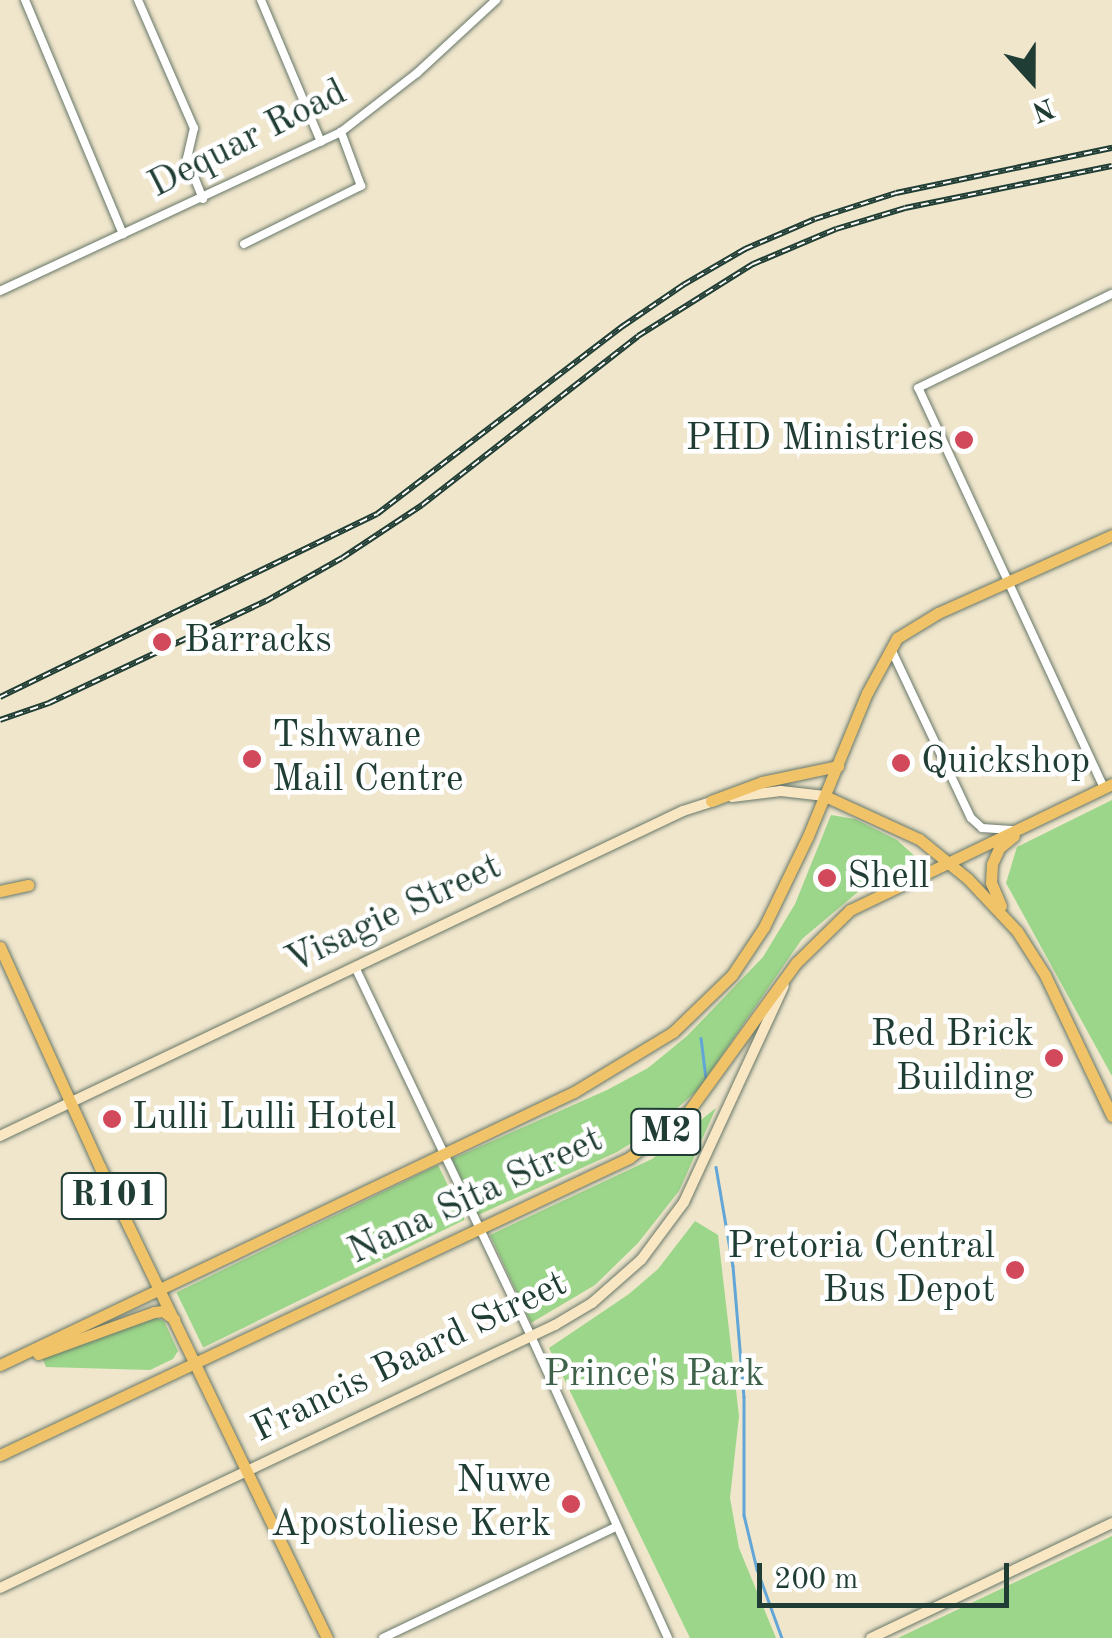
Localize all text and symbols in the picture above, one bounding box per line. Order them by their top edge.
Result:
north arrow [982,30,1082,130]
street label: Dequar Road [141,71,355,209]
text: N [1028,91,1058,125]
place label: PHD Ministries [685,417,944,463]
marker: PHD Ministries [953,429,975,451]
place label: Barracks [184,619,332,665]
marker: Barracks [149,629,175,655]
place label: Tshwane Mail Centre [272,714,464,804]
place label: Quickshop [921,740,1090,786]
marker: Tshwane Mail Centre [241,748,263,770]
marker: Quickshop [890,752,912,774]
street label: Visagie Street [279,845,509,985]
place label: Shell [847,855,929,901]
marker: Shell [816,867,838,889]
place label: Red Brick Building [870,1013,1034,1102]
marker: Red Brick Building [1043,1047,1065,1069]
place label: Lulli Lulli Hotel [132,1096,396,1142]
road number: M2 [628,1102,704,1162]
marker: Lulli Lulli Hotel [101,1108,123,1130]
street label: Nana Sita Street [342,1118,610,1276]
road number: R101 [59,1166,169,1226]
place label: Pretoria Central Bus Depot [727,1225,995,1314]
marker: Pretoria Central Bus Depot [1004,1259,1026,1281]
street label: Francis Baard Street [245,1262,575,1454]
park label: Prince's Park [544,1353,764,1399]
place label: Nuwe Apostoliese Kerk [271,1459,551,1548]
marker: Nuwe Apostoliese Kerk [560,1493,582,1515]
scale bar [762,1543,1014,1605]
text: 200 m [774,1565,858,1595]

